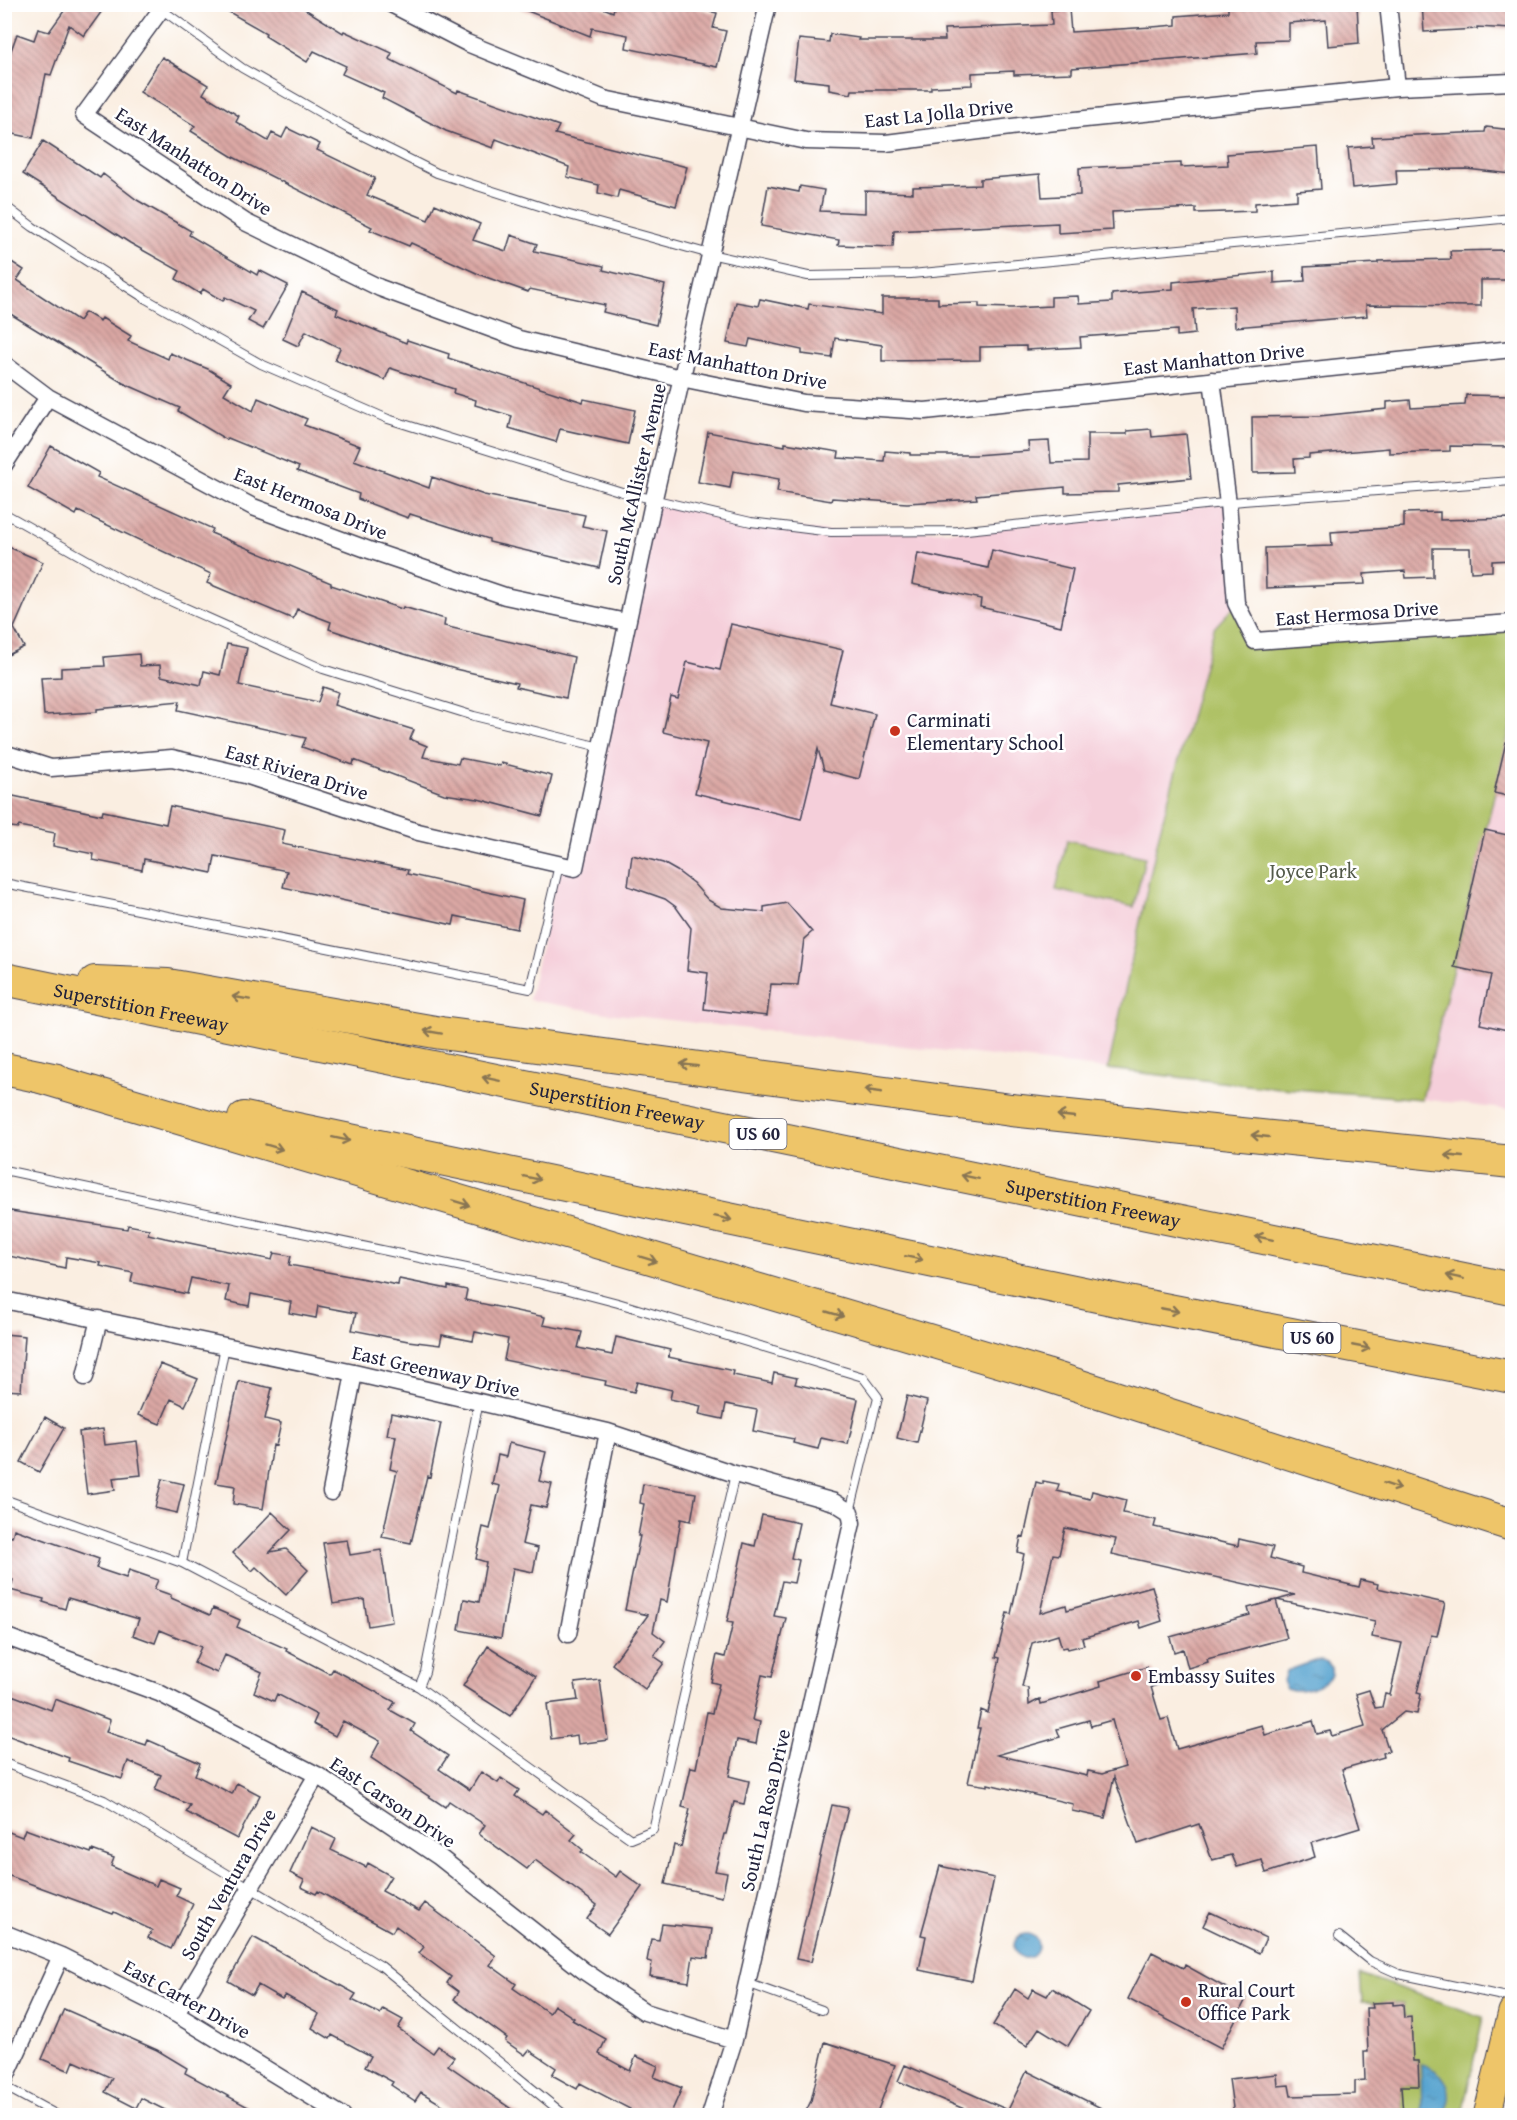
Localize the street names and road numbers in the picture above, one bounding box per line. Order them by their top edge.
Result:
street label: East La Jolla Drive [863,90,1015,135]
street label: East Manhatton Drive [110,99,278,222]
street label: East Manhatton Drive [646,333,830,396]
street label: East Manhatton Drive [1122,335,1306,382]
street label: South McAllister Avenue [598,380,673,588]
street label: East Hermosa Drive [230,459,392,547]
street label: East Hermosa Drive [1275,592,1439,633]
street label: East Riviera Drive [222,736,372,807]
street label: Superstition Freeway [51,975,231,1039]
street label: Superstition Freeway [527,1072,707,1137]
road number: US 60 [730,1119,786,1149]
street label: Superstition Freeway [1003,1170,1183,1235]
road number: US 60 [1284,1323,1340,1353]
street label: East Greenway Drive [349,1337,523,1404]
street label: South La Rosa Drive [732,1726,797,1894]
street label: East Carson Drive [325,1749,462,1854]
street label: South Ventura Drive [172,1803,283,1965]
street label: East Carter Drive [118,1952,256,2046]

